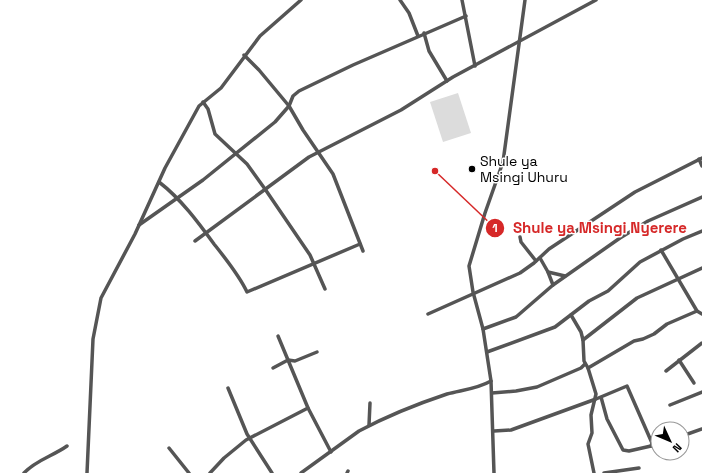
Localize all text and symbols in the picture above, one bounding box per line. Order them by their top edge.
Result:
place label: Shule ya Msingi Uhuru [480,152,568,186]
marker: Shule ya Msingi Uhuru [467,164,477,174]
callout: Shule ya Msingi Nyerere [485,214,695,241]
text: Shule ya Msingi Nyerere [513,218,687,237]
text: 1 [492,220,498,236]
north arrow [650,421,690,461]
text: N [670,440,685,455]

